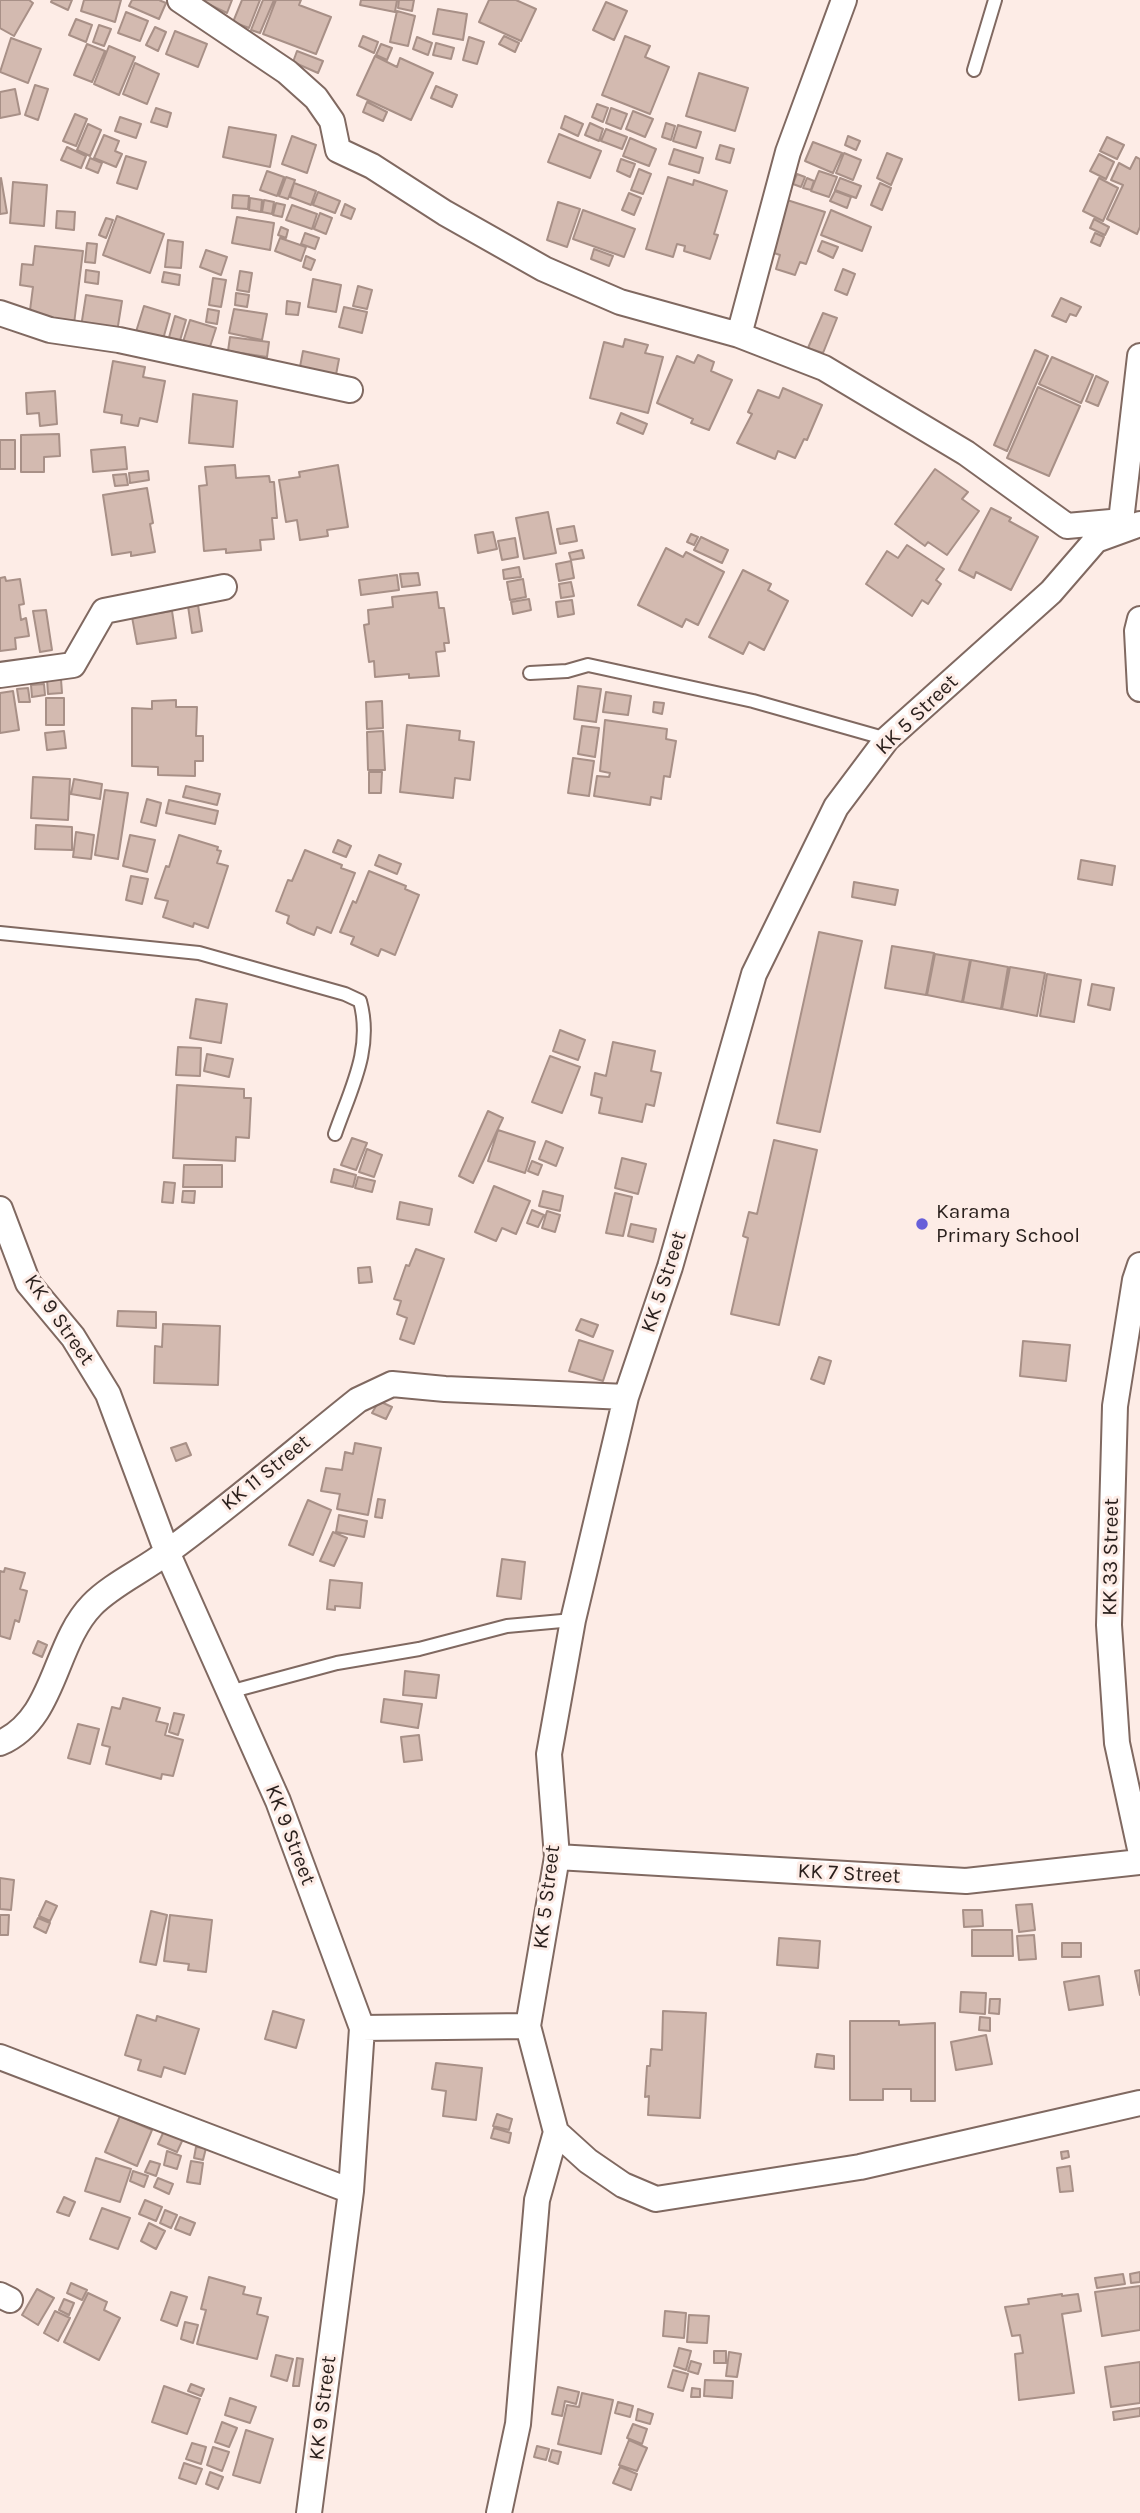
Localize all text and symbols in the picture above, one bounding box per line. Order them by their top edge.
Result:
street label: KK 5 Street [870,669,964,761]
place label: Karama Primary School [936,1199,1080,1249]
marker: Karama Primary School [914,1216,930,1232]
street label: KK 5 Street [636,1228,692,1336]
street label: KK 9 Street [18,1270,100,1370]
street label: KK 11 Street [216,1430,316,1516]
street label: KK 33 Street [1097,1498,1125,1616]
street label: KK 9 Street [259,1781,321,1889]
street label: KK 5 Street [528,1843,566,1951]
street label: KK 7 Street [797,1859,901,1889]
street label: KK 9 Street [304,2354,342,2462]

